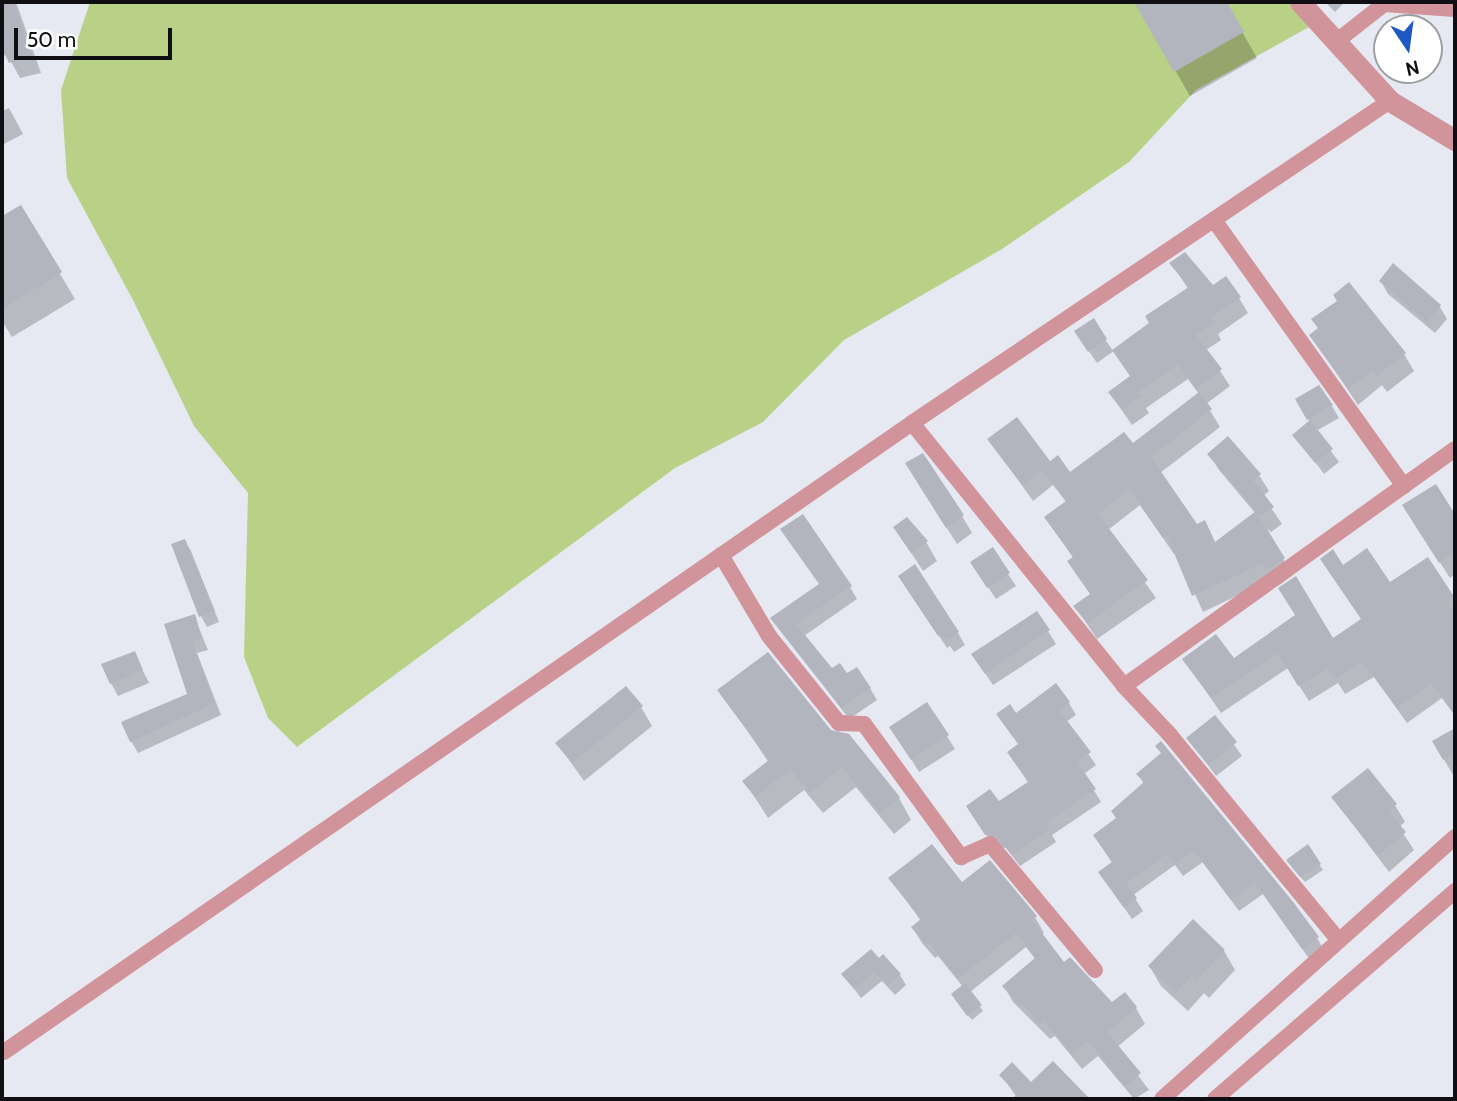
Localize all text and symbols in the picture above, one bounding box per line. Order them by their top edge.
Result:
scale bar [18,14,175,58]
north arrow [1373,14,1443,84]
text: 50 m [27,27,76,52]
text: N [1403,55,1422,81]

